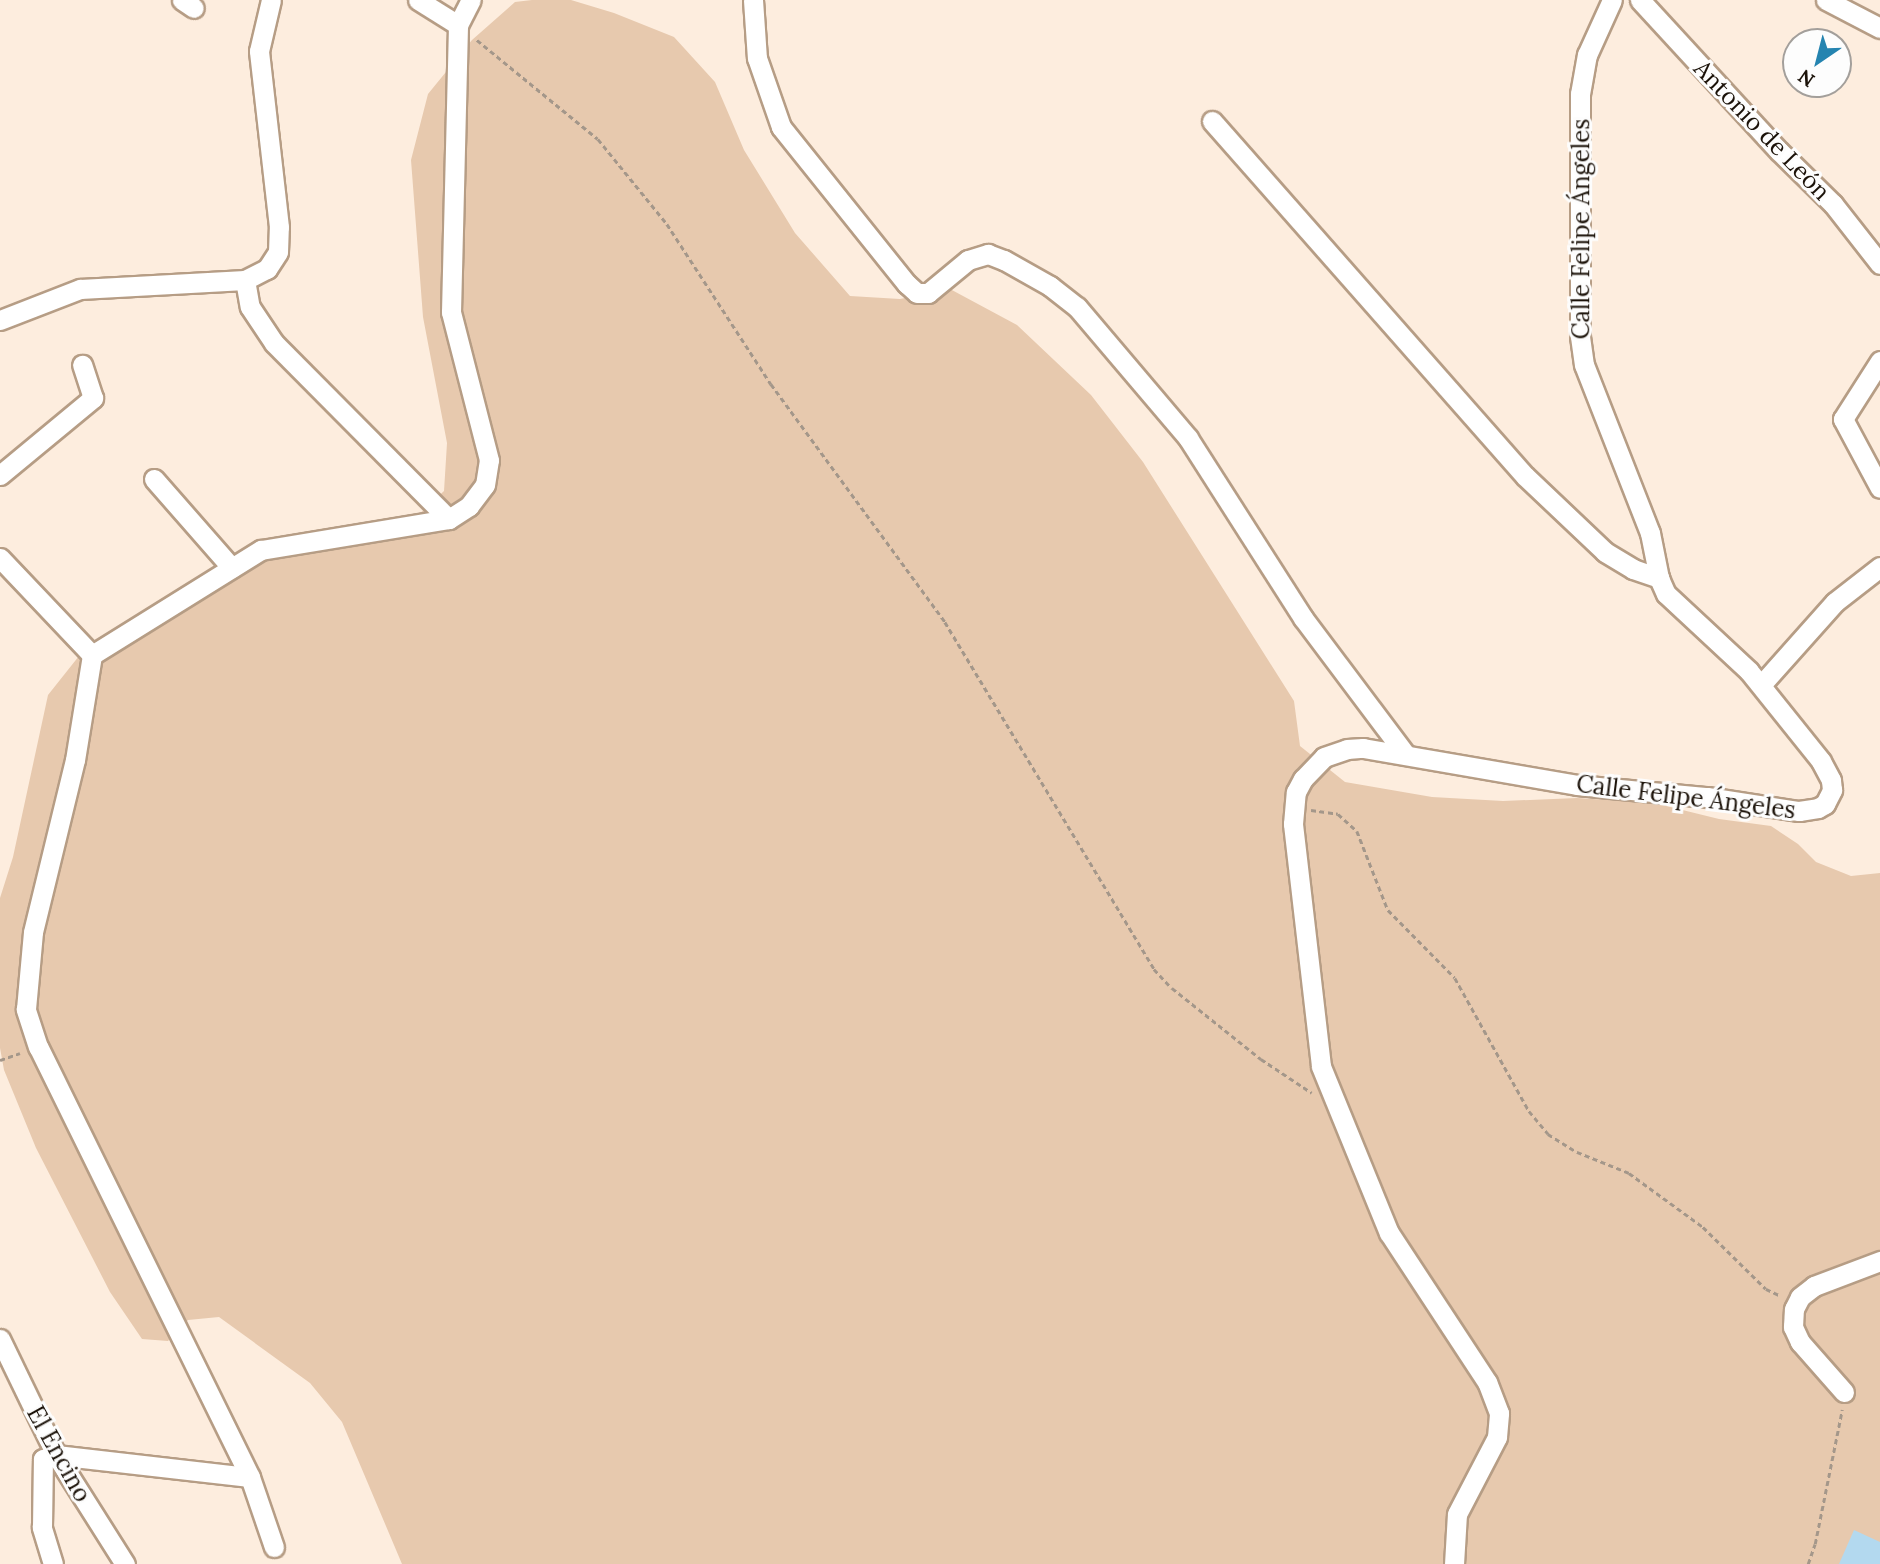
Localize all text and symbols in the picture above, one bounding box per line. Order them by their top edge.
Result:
north arrow [1782,28,1852,98]
street label: Antonio de León [1688,54,1836,206]
text: N [1793,65,1819,93]
street label: Calle Felipe Ángeles [1567,119,1595,339]
street label: Calle Felipe Ángeles [1575,769,1797,825]
street label: El Encino [21,1401,97,1507]

